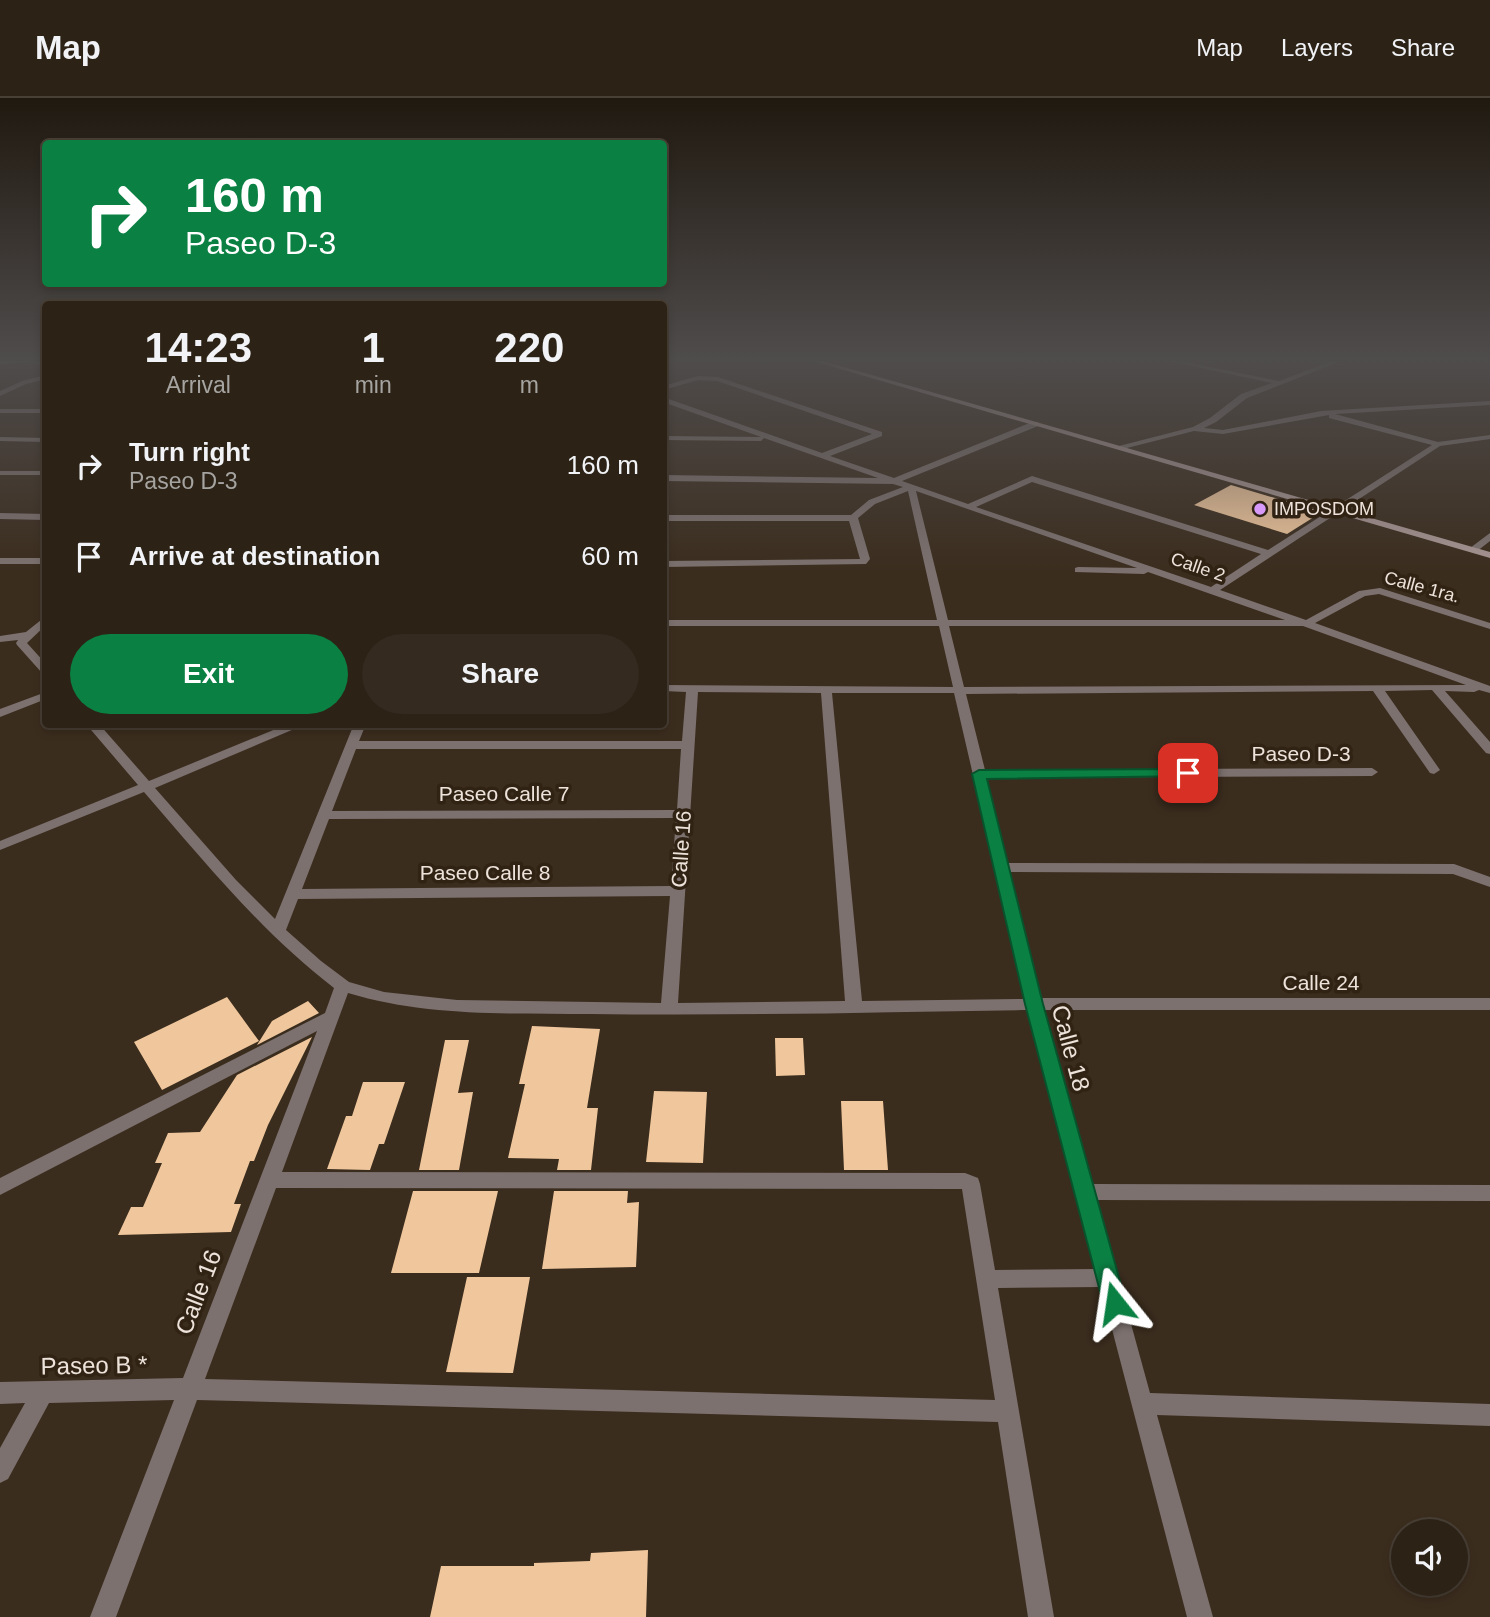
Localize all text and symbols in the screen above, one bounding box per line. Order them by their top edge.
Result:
text: Map [35,29,101,66]
text: Map [1196,34,1243,61]
text: Layers [1281,34,1353,61]
text: Share [1391,34,1455,61]
icon: right [70,168,161,259]
text: 160 m [185,168,324,222]
text: Paseo D-3 [185,225,336,261]
text: 14:23 [145,324,252,371]
text: 1 [361,324,385,371]
text: 220 [494,324,564,371]
text: Arrival [166,372,231,398]
text: min [355,372,392,398]
text: m [520,372,539,398]
text: Turn right [129,437,250,467]
icon: right [70,447,108,485]
text: 160 m [567,450,639,480]
text: Paseo D-3 [129,468,238,494]
place label: IMPOSDOM [1274,499,1374,519]
marker: IMPOSDOM [1252,501,1268,517]
icon: arrive [70,538,108,576]
text: Arrive at destination [129,541,380,571]
text: 60 m [581,541,639,571]
street label: Calle 2 [1168,548,1228,586]
street label: Calle 1ra. [1382,567,1462,607]
button: Exit [70,634,348,714]
button: Share [362,634,639,714]
street label: Paseo D-3 [1251,742,1351,765]
pin [1158,743,1218,803]
icon: arrive [1169,754,1207,792]
street label: Paseo Calle 7 [439,782,569,805]
street label: Calle 16 [667,810,695,888]
street label: Paseo Calle 8 [420,861,550,884]
street label: Calle 24 [1282,971,1360,994]
street label: Calle 18 [1047,1002,1095,1094]
street label: Calle 16 [170,1246,226,1338]
position arrow [1078,1266,1152,1340]
street label: Paseo B * [40,1351,148,1379]
map controls [1391,1519,1468,1596]
button: sound [1391,1519,1468,1596]

